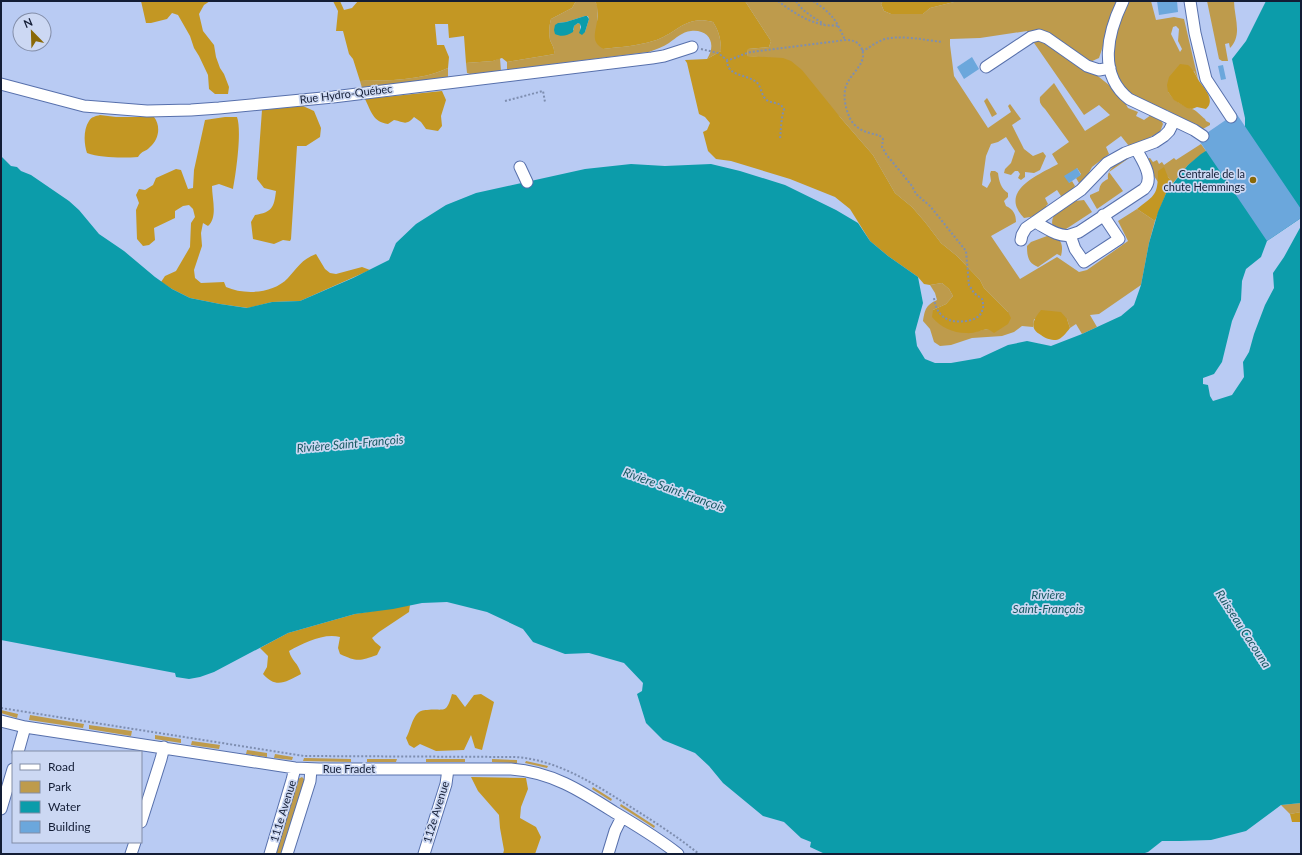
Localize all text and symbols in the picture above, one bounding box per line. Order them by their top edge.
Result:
north arrow [12,12,52,52]
text: N [21,15,34,30]
street label: Rue Hydro-Québec [299,81,393,106]
place label: Centrale de la chute Hemmings [1164,167,1245,193]
marker: Centrale de la chute Hemmings [1248,175,1258,185]
water label: Rivière Saint-François [296,431,404,456]
water label: Rivière Saint-François [621,464,727,515]
water label: Rivière Saint-François [1013,587,1084,616]
water label: Ruisseau Cacouna [1212,587,1274,671]
legend [12,751,142,843]
text: Road [48,759,75,774]
street label: Rue Fradet [323,762,375,775]
street label: 111e Avenue [267,778,298,843]
text: Park [48,779,72,794]
street label: 112e Avenue [420,779,451,844]
text: Water [48,799,81,814]
text: Building [48,819,91,834]

